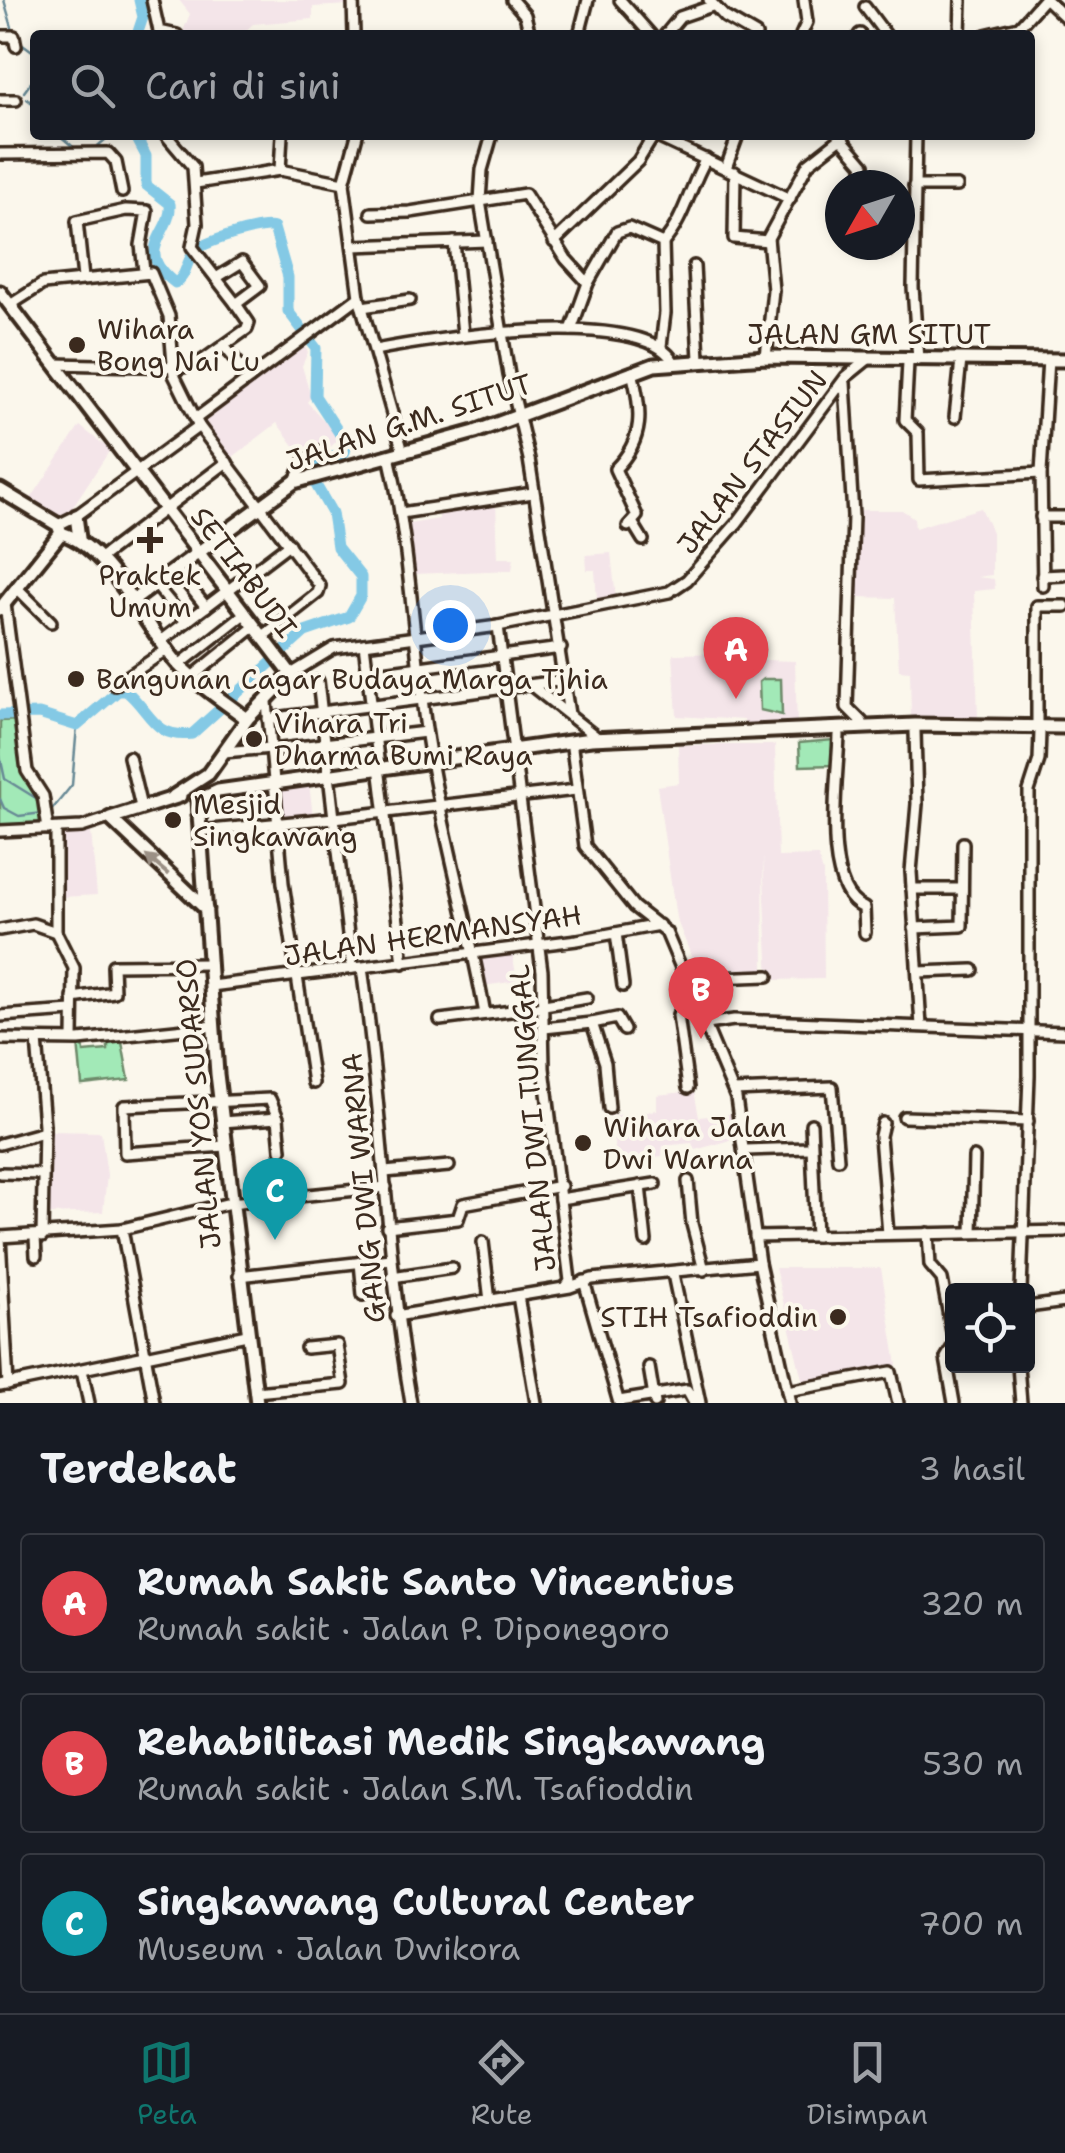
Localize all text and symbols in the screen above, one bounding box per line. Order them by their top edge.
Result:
search box [30,30,1035,140]
icon: search [65,58,120,113]
text: Cari di sini [145,60,341,111]
north arrow [825,170,915,260]
place label: Wihara Bong Nai Lu [97,310,260,380]
street label: JALAN GM SITUT [747,315,991,353]
marker: Wihara Bong Nai Lu [66,334,88,356]
street label: JALAN STASIUN [668,362,836,562]
street label: JALAN G.M. SITUT [281,364,537,480]
street label: SETIABUDI [182,499,306,645]
marker: Praktek Umum [137,527,163,553]
place label: Praktek Umum [98,556,202,626]
your location [425,600,476,651]
pin: A [704,616,768,699]
place label: Bangunan Cagar Budaya Marga Tjhia [96,660,608,698]
marker: Bangunan Cagar Budaya Marga Tjhia [65,668,87,690]
place label: Vihara Tri Dharma Bumi Raya [274,704,533,774]
marker: Vihara Tri Dharma Bumi Raya [243,728,265,750]
place label: Mesjid Singkawang [193,785,357,855]
marker: Mesjid Singkawang [162,809,184,831]
one-way arrow [145,855,170,877]
street label: JALAN HERMANSYAH [282,895,584,975]
pin: B [668,956,734,1039]
street label: JALAN YOS SUDARSO [166,957,230,1251]
street label: JALAN DWI TUNGGAL [500,963,564,1273]
street label: GANG DWI WARNA [332,1051,394,1325]
place label: Wihara Jalan Dwi Warna [603,1108,787,1178]
marker: Wihara Jalan Dwi Warna [572,1132,594,1154]
pin: C [242,1158,308,1240]
map controls [945,1283,1035,1373]
button: locate [945,1283,1035,1373]
place label: STIH Tsafioddin [600,1298,818,1336]
marker: STIH Tsafioddin [827,1306,849,1328]
text: Terdekat [40,1440,237,1496]
text: 3 hasil [919,1447,1025,1490]
text: Rumah Sakit Santo Vincentius [137,1556,735,1607]
text: A [62,1582,87,1625]
text: 320 m [920,1582,1023,1625]
text: Rumah sakit · Jalan P. Diponegoro [137,1607,670,1650]
text: Rehabilitasi Medik Singkawang [137,1716,765,1767]
text: B [65,1742,84,1785]
text: 530 m [922,1742,1023,1785]
text: Rumah sakit · Jalan S.M. Tsafioddin [137,1767,693,1810]
text: Singkawang Cultural Center [137,1876,694,1927]
text: C [65,1902,84,1945]
text: 700 m [918,1902,1023,1945]
text: Museum · Jalan Dwikora [137,1927,520,1970]
tab: Peta [137,2035,197,2133]
tab: Rute [471,2035,533,2133]
tab: Disimpan [807,2035,928,2133]

